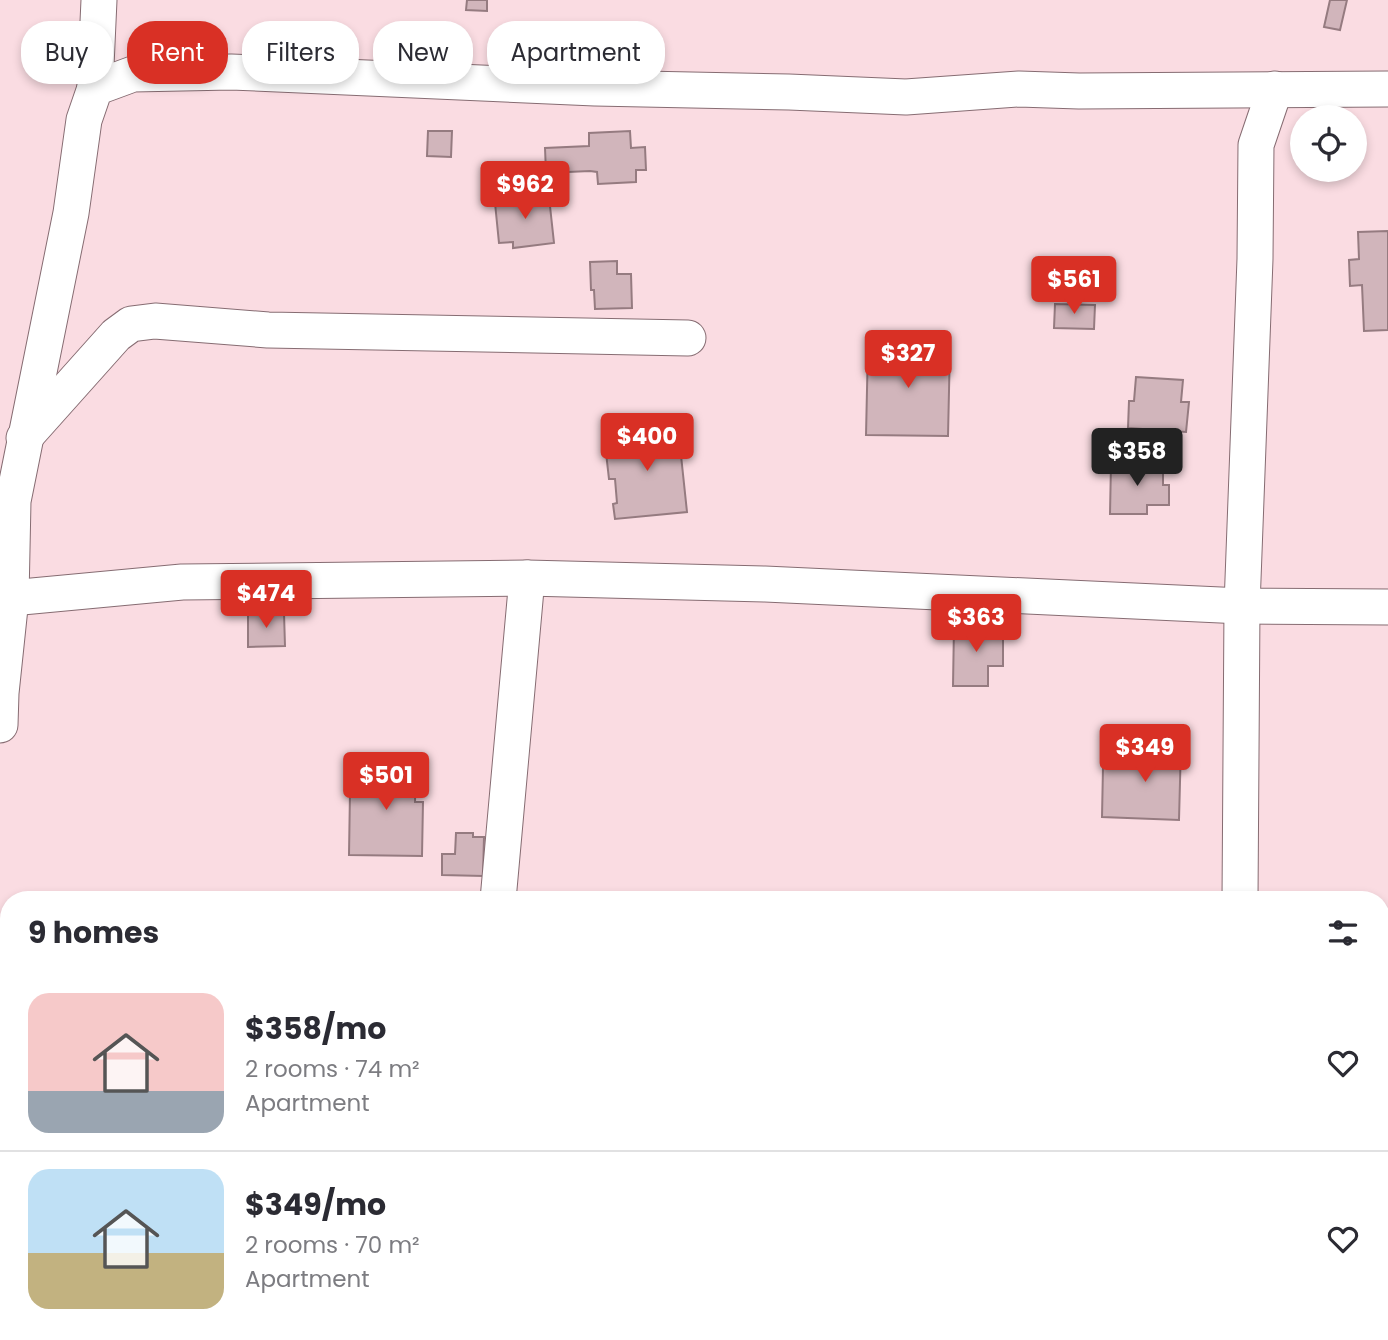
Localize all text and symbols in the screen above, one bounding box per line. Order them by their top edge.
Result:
chip: Buy [21,21,113,84]
chip: Rent [127,21,228,84]
chip: Filters [242,21,359,84]
chip: New [373,21,473,84]
chip: Apartment [487,21,665,84]
map controls [1290,105,1367,182]
button: locate [1290,105,1367,182]
pin: $962 [484,162,566,221]
text: $962 [496,168,554,200]
pin: $561 [1033,256,1115,316]
text: $561 [1047,263,1101,295]
pin: $327 [867,330,949,390]
text: $327 [881,337,935,369]
pin: $400 [606,414,688,473]
text: $400 [617,420,677,452]
pin: $358 [1096,428,1178,488]
text: $358 [1108,435,1166,467]
pin: $474 [225,570,307,630]
text: $474 [237,577,295,609]
pin: $363 [935,594,1017,654]
text: $363 [947,601,1005,633]
pin: $349 [1104,724,1186,784]
text: $349 [1116,731,1174,763]
pin: $501 [345,752,427,812]
text: $501 [359,759,413,791]
text: 9 homes [28,911,159,954]
icon: filters [1324,914,1362,952]
text: $358/mo [245,1007,386,1050]
icon: home [84,1021,168,1105]
icon: heart [1324,1044,1362,1082]
text: 2 rooms · 74 m² [245,1053,420,1085]
text: Apartment [245,1087,370,1119]
text: $349/mo [245,1183,386,1226]
icon: home [84,1197,168,1281]
icon: heart [1324,1220,1362,1258]
text: 2 rooms · 70 m² [245,1229,420,1261]
text: Apartment [245,1263,370,1295]

